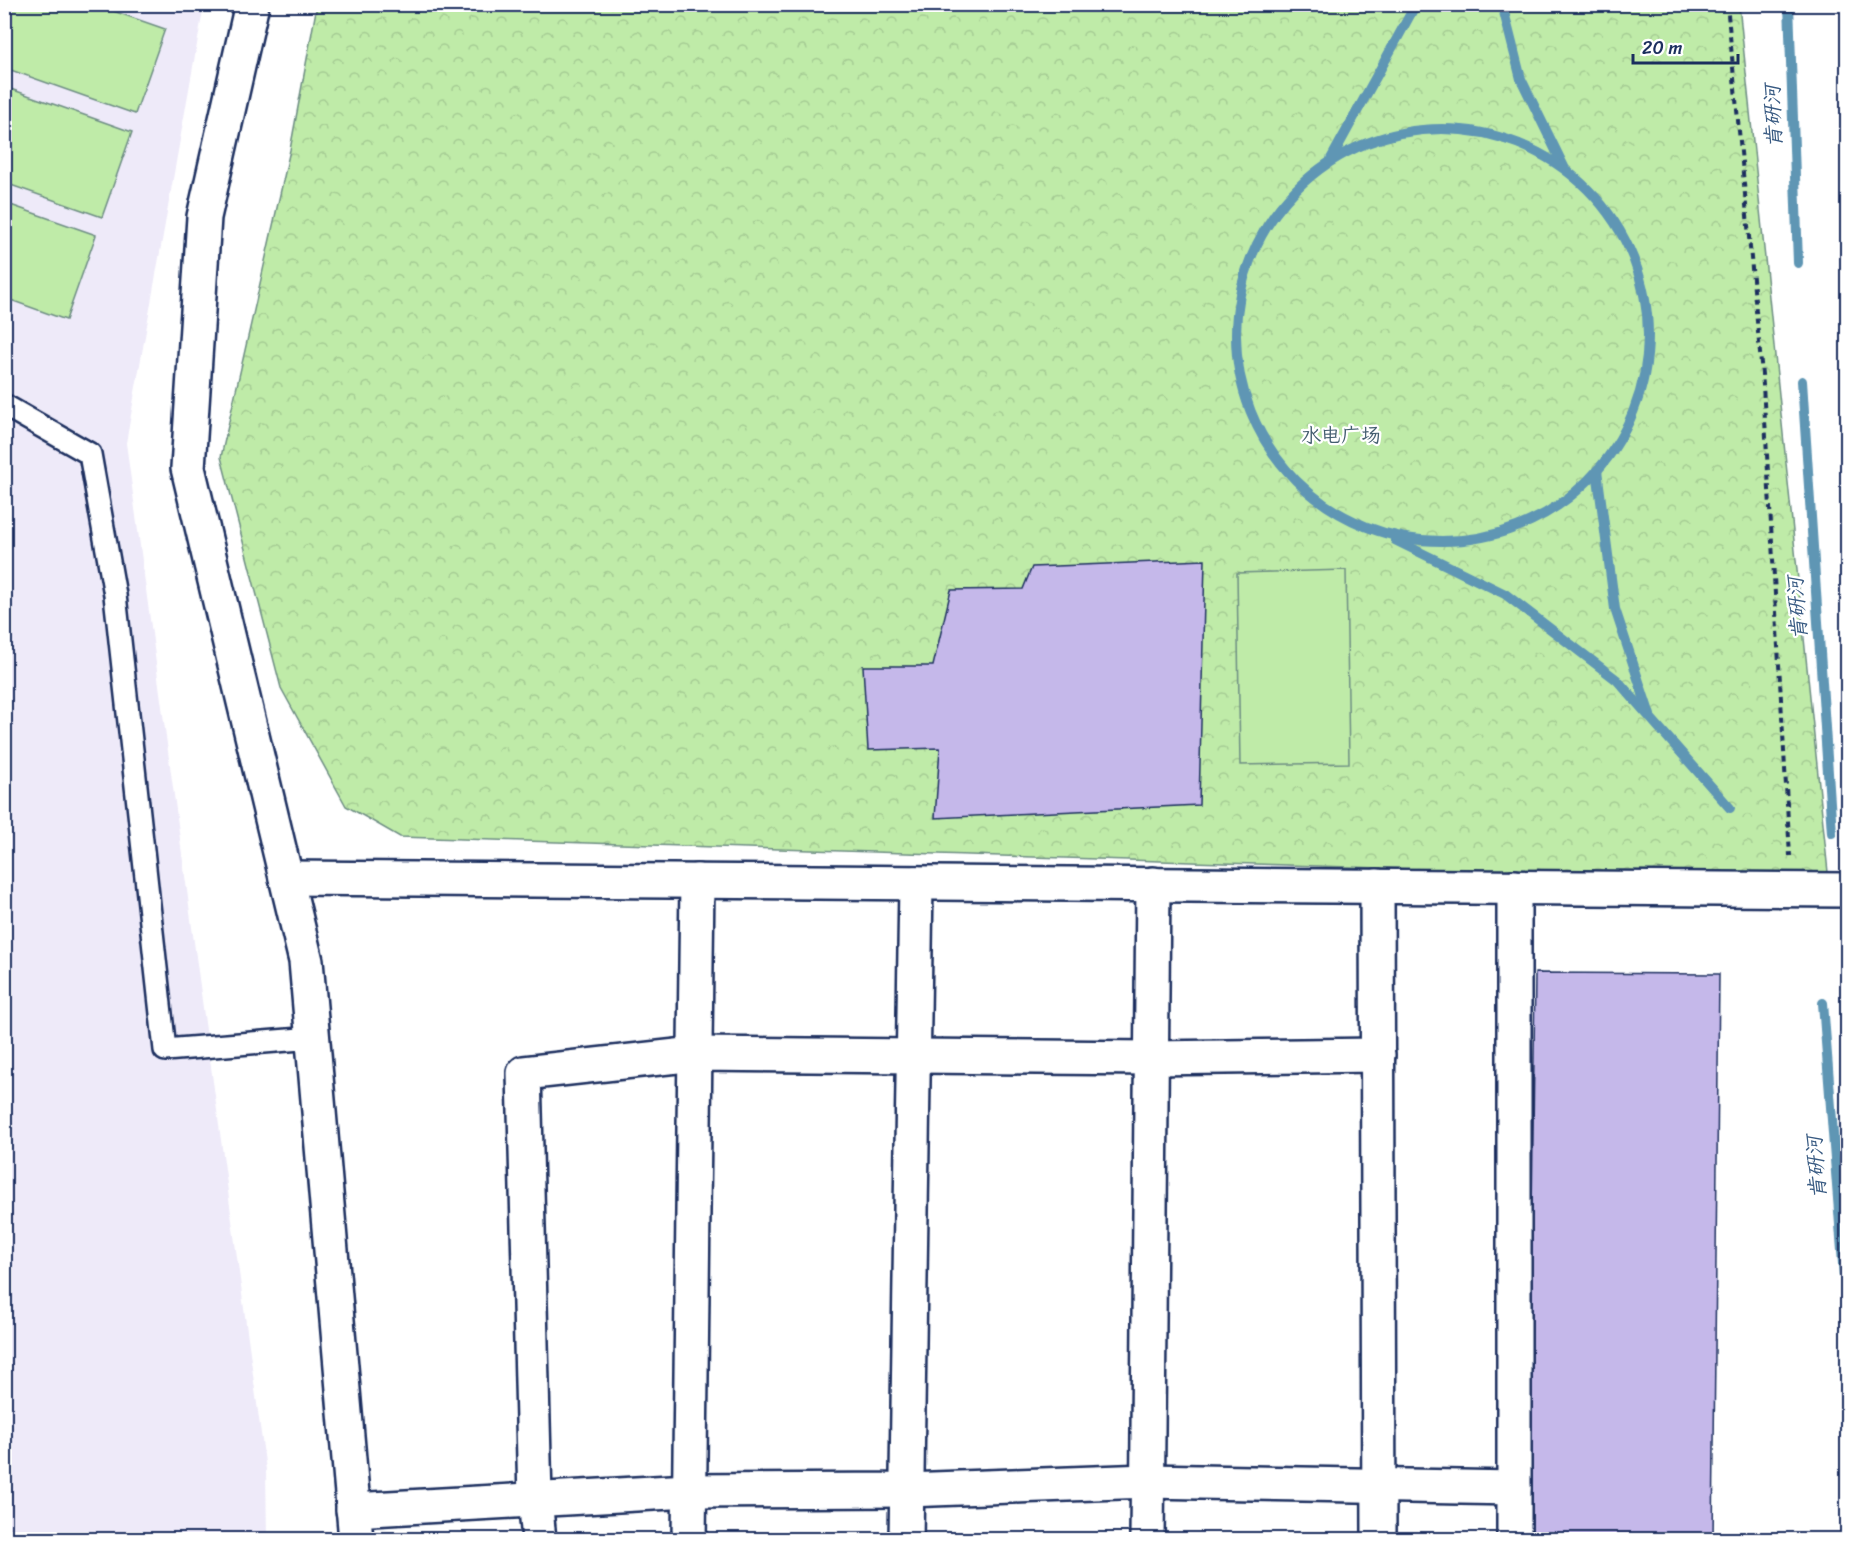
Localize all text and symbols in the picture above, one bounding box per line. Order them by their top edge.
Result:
scale bar [1633,27,1738,65]
text: 20 m [1642,32,1682,64]
water label: 肯研河 [1753,81,1793,148]
park label: 水电广场 [1301,418,1381,453]
water label: 肯研河 [1776,572,1818,641]
water label: 肯研河 [1795,1131,1837,1200]

